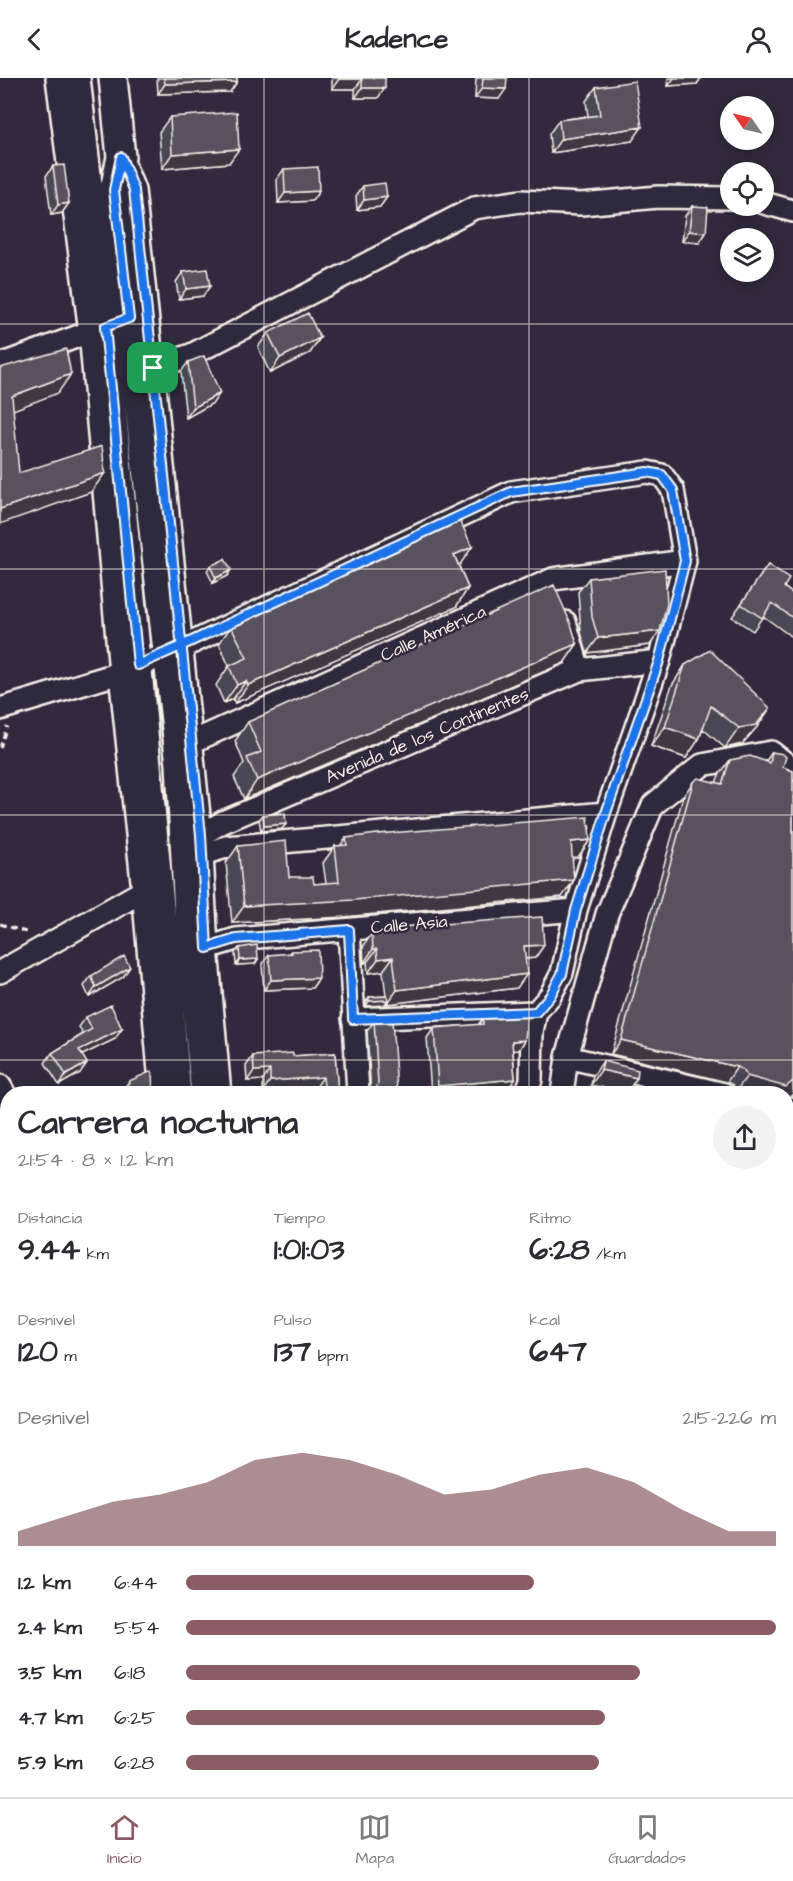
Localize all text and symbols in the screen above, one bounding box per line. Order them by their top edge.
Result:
text: Kadence [345,20,448,58]
icon: back [18,23,51,56]
icon: person [742,23,775,56]
north arrow [720,96,774,150]
map controls [720,96,774,282]
button: locate [720,162,774,216]
button: layers [720,228,774,282]
pin [127,342,178,393]
icon: arrive [136,351,169,384]
street label: Calle América [377,599,490,668]
street label: Avenida de los Continentes [322,681,533,790]
street label: Calle Asia [370,909,448,940]
text: Carrera nocturna [18,1100,298,1146]
button: share [713,1106,776,1169]
text: 21:54 · 8 × 1.2 km [18,1146,173,1174]
text: Distancia [18,1207,82,1229]
text: Tiempo [274,1207,325,1229]
text: Ritmo [529,1207,571,1229]
text: 9.44 [18,1229,80,1271]
text: 1:01:03 [274,1229,344,1271]
text: 6:28 [529,1229,590,1271]
text: km [80,1243,109,1265]
text: /km [590,1243,626,1265]
text: Desnivel [18,1309,75,1331]
text: Pulso [274,1309,312,1331]
text: kcal [529,1309,560,1331]
text: 120 [18,1331,58,1373]
text: 137 [274,1331,311,1373]
text: 647 [529,1331,587,1373]
text: m [58,1345,77,1367]
text: bpm [311,1345,348,1367]
text: Desnivel [18,1404,89,1432]
text: 215–226 m [683,1404,776,1432]
text: 1.2 km [18,1569,71,1597]
text: 6:44 [114,1569,157,1597]
text: 2.4 km [18,1614,82,1642]
text: 5:54 [114,1614,159,1642]
text: 3.5 km [18,1659,81,1687]
text: 6:18 [114,1659,145,1687]
text: 4.7 km [18,1704,83,1732]
text: 6:25 [114,1704,155,1732]
text: 5.9 km [18,1749,82,1777]
text: 6:28 [114,1749,154,1777]
tab: Inicio [107,1811,141,1869]
tab: Mapa [356,1811,394,1869]
tab: Guardados [608,1811,686,1869]

